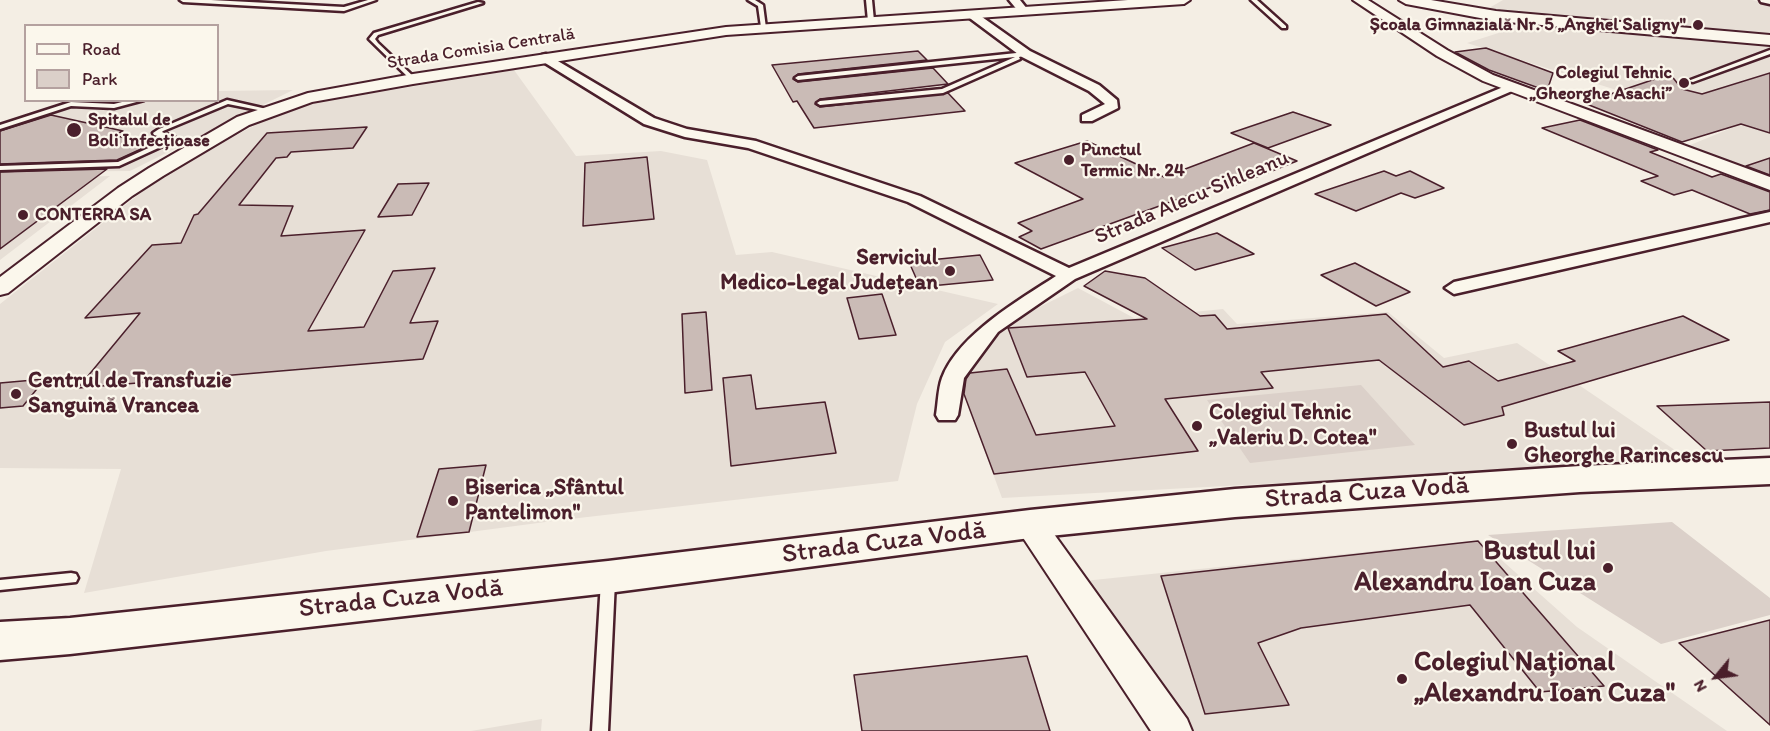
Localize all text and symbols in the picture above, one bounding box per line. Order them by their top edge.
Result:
place label: Școala Gimnazială Nr. 5 „Anghel Saligny" [1370,14,1686,36]
marker: Școala Gimnazială Nr. 5 „Anghel Saligny" [1691,18,1705,32]
street label: Strada Comisia Centrală [386,23,576,75]
legend [24,24,219,102]
text: Road [82,38,121,60]
place label: Colegiul Tehnic „Gheorghe Asachi” [1529,62,1672,104]
text: Park [82,68,117,90]
marker: Colegiul Tehnic „Gheorghe Asachi” [1677,76,1691,90]
place label: Spitalul de Boli Infecțioase [88,109,210,152]
marker: Spitalul de Boli Infecțioase [65,121,83,139]
place label: Punctul Termic Nr. 24 [1081,139,1185,182]
street label: Strada Alecu Sihleanu [1091,145,1293,251]
marker: Punctul Termic Nr. 24 [1062,153,1076,167]
place label: CONTERRA SA [35,204,151,226]
marker: CONTERRA SA [16,208,30,222]
place label: Serviciul Medico-Legal Județean [720,245,938,296]
marker: Serviciul Medico-Legal Județean [943,264,957,278]
place label: Centrul de Transfuzie Sanguină Vrancea [28,368,232,420]
marker: Centrul de Transfuzie Sanguină Vrancea [9,387,23,401]
place label: Colegiul Tehnic „Valeriu D. Cotea" [1209,400,1377,452]
place label: Bustul lui Gheorghe Rarincescu [1524,418,1723,470]
marker: Colegiul Tehnic „Valeriu D. Cotea" [1190,419,1204,433]
marker: Bustul lui Gheorghe Rarincescu [1505,437,1519,451]
street label: Strada Cuza Vodă [1264,470,1470,516]
place label: Biserica „Sfântul Pantelimon" [465,475,624,526]
marker: Biserica „Sfântul Pantelimon" [446,494,460,508]
street label: Strada Cuza Vodă [780,514,988,572]
place label: Bustul lui Alexandru Ioan Cuza [1354,536,1596,599]
marker: Bustul lui Alexandru Ioan Cuza [1601,561,1615,575]
street label: Strada Cuza Vodă [297,572,505,626]
place label: Colegiul Național „Alexandru Ioan Cuza" [1414,647,1675,710]
north arrow [1686,647,1746,707]
marker: Colegiul Național „Alexandru Ioan Cuza" [1395,672,1409,686]
text: N [1689,677,1711,695]

